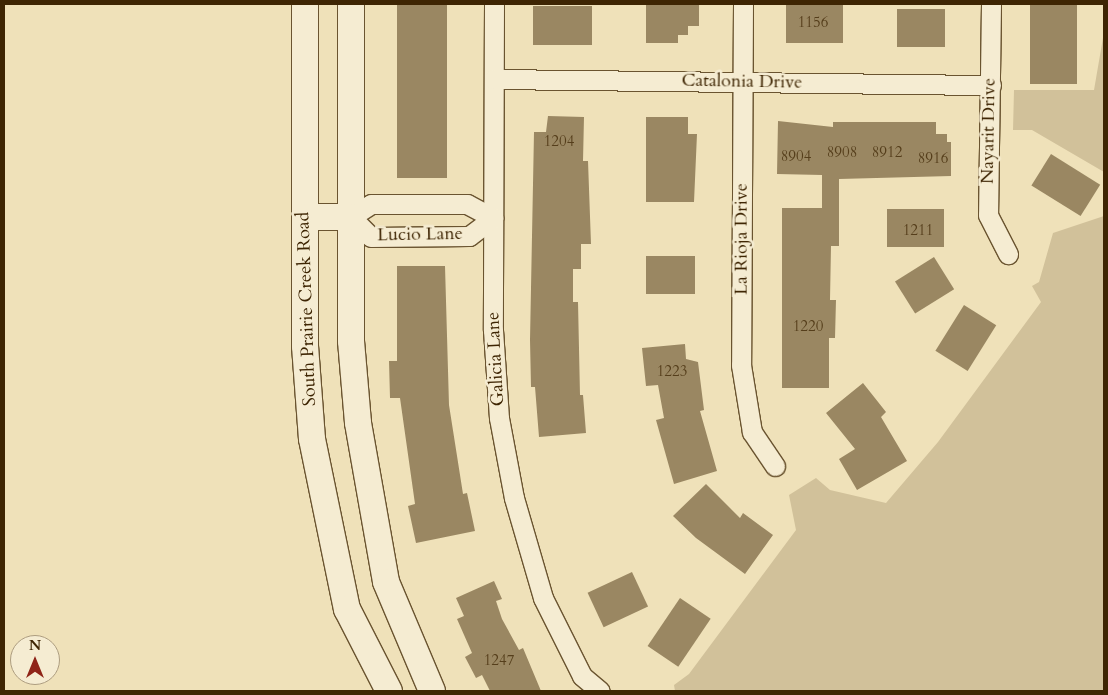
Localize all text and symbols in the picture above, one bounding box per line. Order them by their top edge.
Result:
house number: 1156 [798,14,828,32]
street label: Catalonia Drive [681,70,803,94]
street label: Nayarit Drive [977,78,1001,184]
house number: 1204 [544,133,574,151]
house number: 8908 [827,144,857,162]
house number: 8912 [872,144,902,162]
house number: 8904 [781,148,811,166]
house number: 8916 [918,150,948,168]
street label: La Rioja Drive [731,183,753,295]
street label: South Prairie Creek Road [293,211,321,407]
house number: 1211 [903,222,933,240]
street label: Lucio Lane [377,223,463,247]
street label: Galicia Lane [483,311,509,407]
house number: 1220 [793,318,823,336]
house number: 1223 [657,363,687,381]
north arrow [10,635,60,685]
text: N [29,636,41,655]
house number: 1247 [484,652,514,670]

